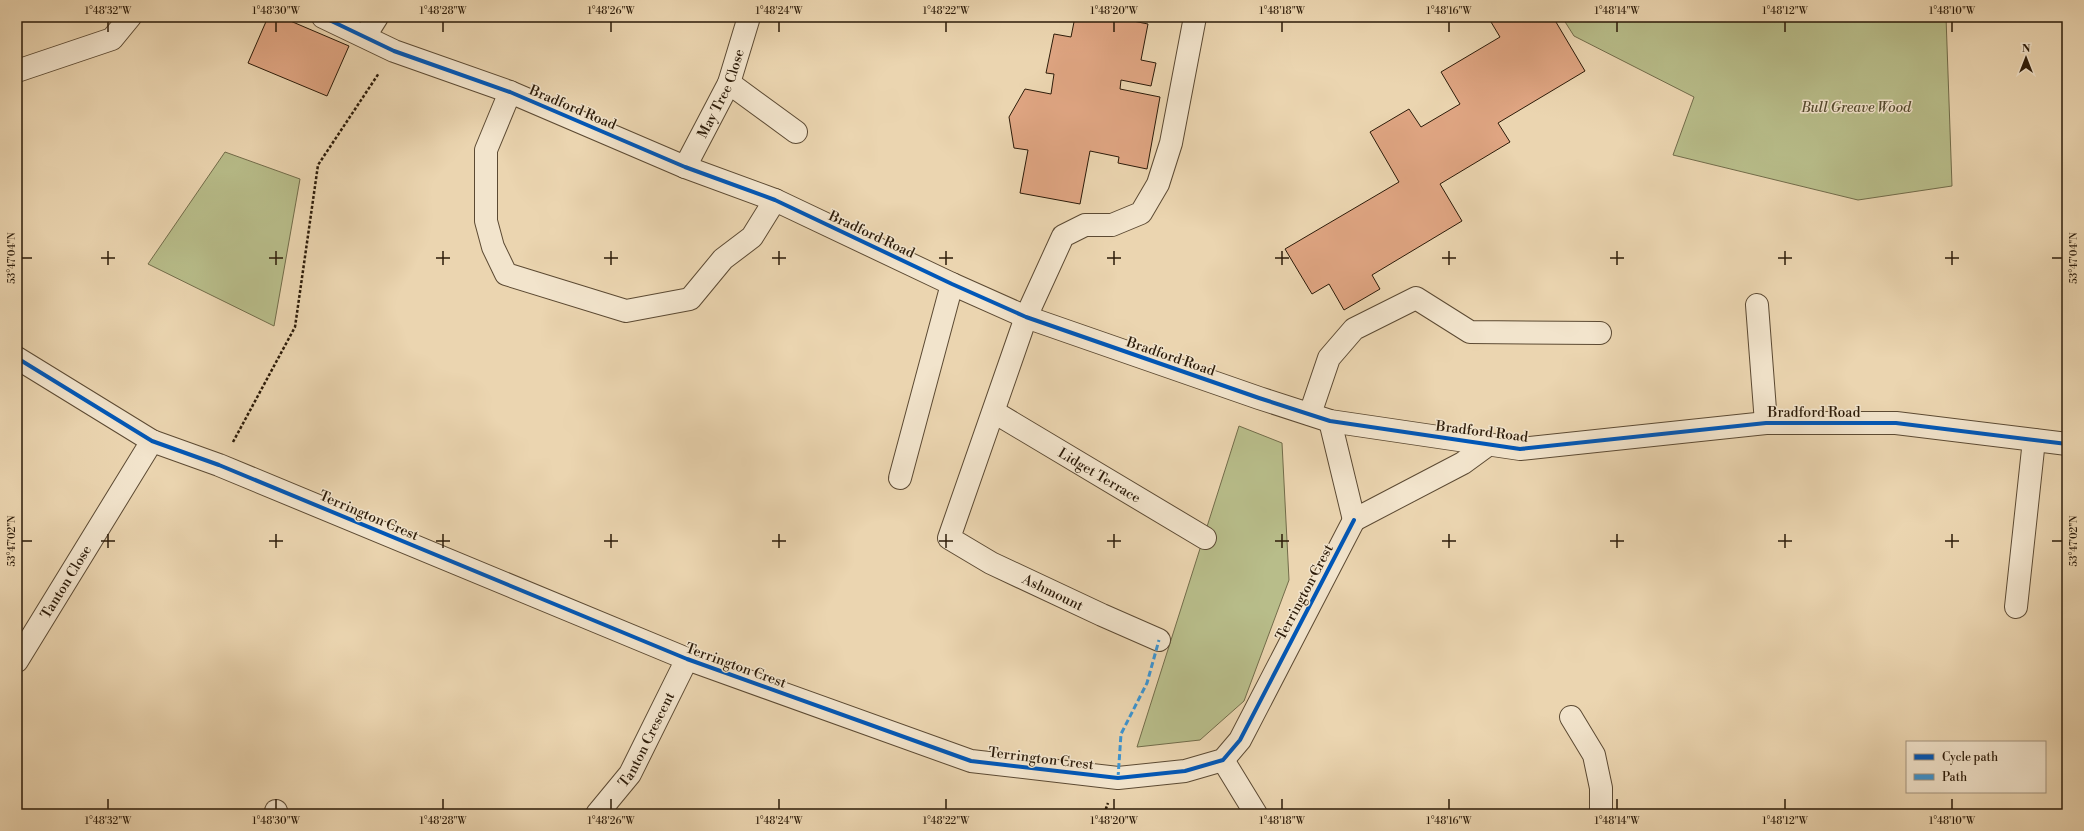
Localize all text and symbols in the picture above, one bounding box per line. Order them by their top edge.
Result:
text: 1°48'32"W [85,5,132,17]
text: 1°48'30"W [252,5,301,17]
text: 1°48'28"W [419,5,467,17]
text: 1°48'26"W [587,5,635,17]
text: 1°48'24"W [755,5,803,17]
text: 1°48'22"W [923,5,970,17]
text: 1°48'20"W [1090,5,1139,17]
text: 1°48'18"W [1259,5,1306,17]
text: 1°48'16"W [1426,5,1473,17]
text: 1°48'14"W [1594,5,1640,17]
text: 1°48'12"W [1762,5,1809,17]
text: 1°48'10"W [1929,5,1976,17]
north arrow [2006,38,2046,78]
text: N [2022,42,2031,56]
street label: May Tree Close [694,47,749,142]
street label: Bradford Road [525,81,619,134]
park label: Bull Greave Wood [1800,99,1912,117]
street label: Bradford Road [825,207,917,263]
text: 53°47'04"N [6,232,18,284]
text: 53°47'04"N [2068,232,2080,284]
street label: Bradford Road [1123,333,1218,381]
street label: Bradford Road [1767,404,1860,422]
street label: Bradford Road [1434,417,1529,447]
street label: Lidget Terrace [1054,444,1144,508]
street label: Terrington Crest [316,487,421,545]
text: 53°47'02"N [6,515,18,567]
text: 53°47'02"N [2068,515,2080,567]
street label: Terrington Crest [1272,541,1338,644]
street label: Tanton Close [37,542,96,622]
street label: Ashmount [1018,570,1086,615]
street label: Terrington Crest [683,639,789,693]
street label: Tanton Crescent [615,689,679,791]
legend [1906,741,2046,793]
street label: Terrington Crest [987,744,1095,774]
text: Cycle path [1942,750,1998,765]
text: Path [1942,770,1967,785]
text: 1°48'32"W [85,815,132,827]
text: 1°48'30"W [252,815,301,827]
text: 1°48'28"W [419,815,467,827]
text: 1°48'26"W [587,815,635,827]
text: 1°48'24"W [755,815,803,827]
text: 1°48'22"W [923,815,970,827]
text: 1°48'20"W [1090,815,1139,827]
text: 1°48'18"W [1259,815,1306,827]
text: 1°48'16"W [1426,815,1473,827]
text: 1°48'14"W [1594,815,1640,827]
text: 1°48'12"W [1762,815,1809,827]
text: 1°48'10"W [1929,815,1976,827]

